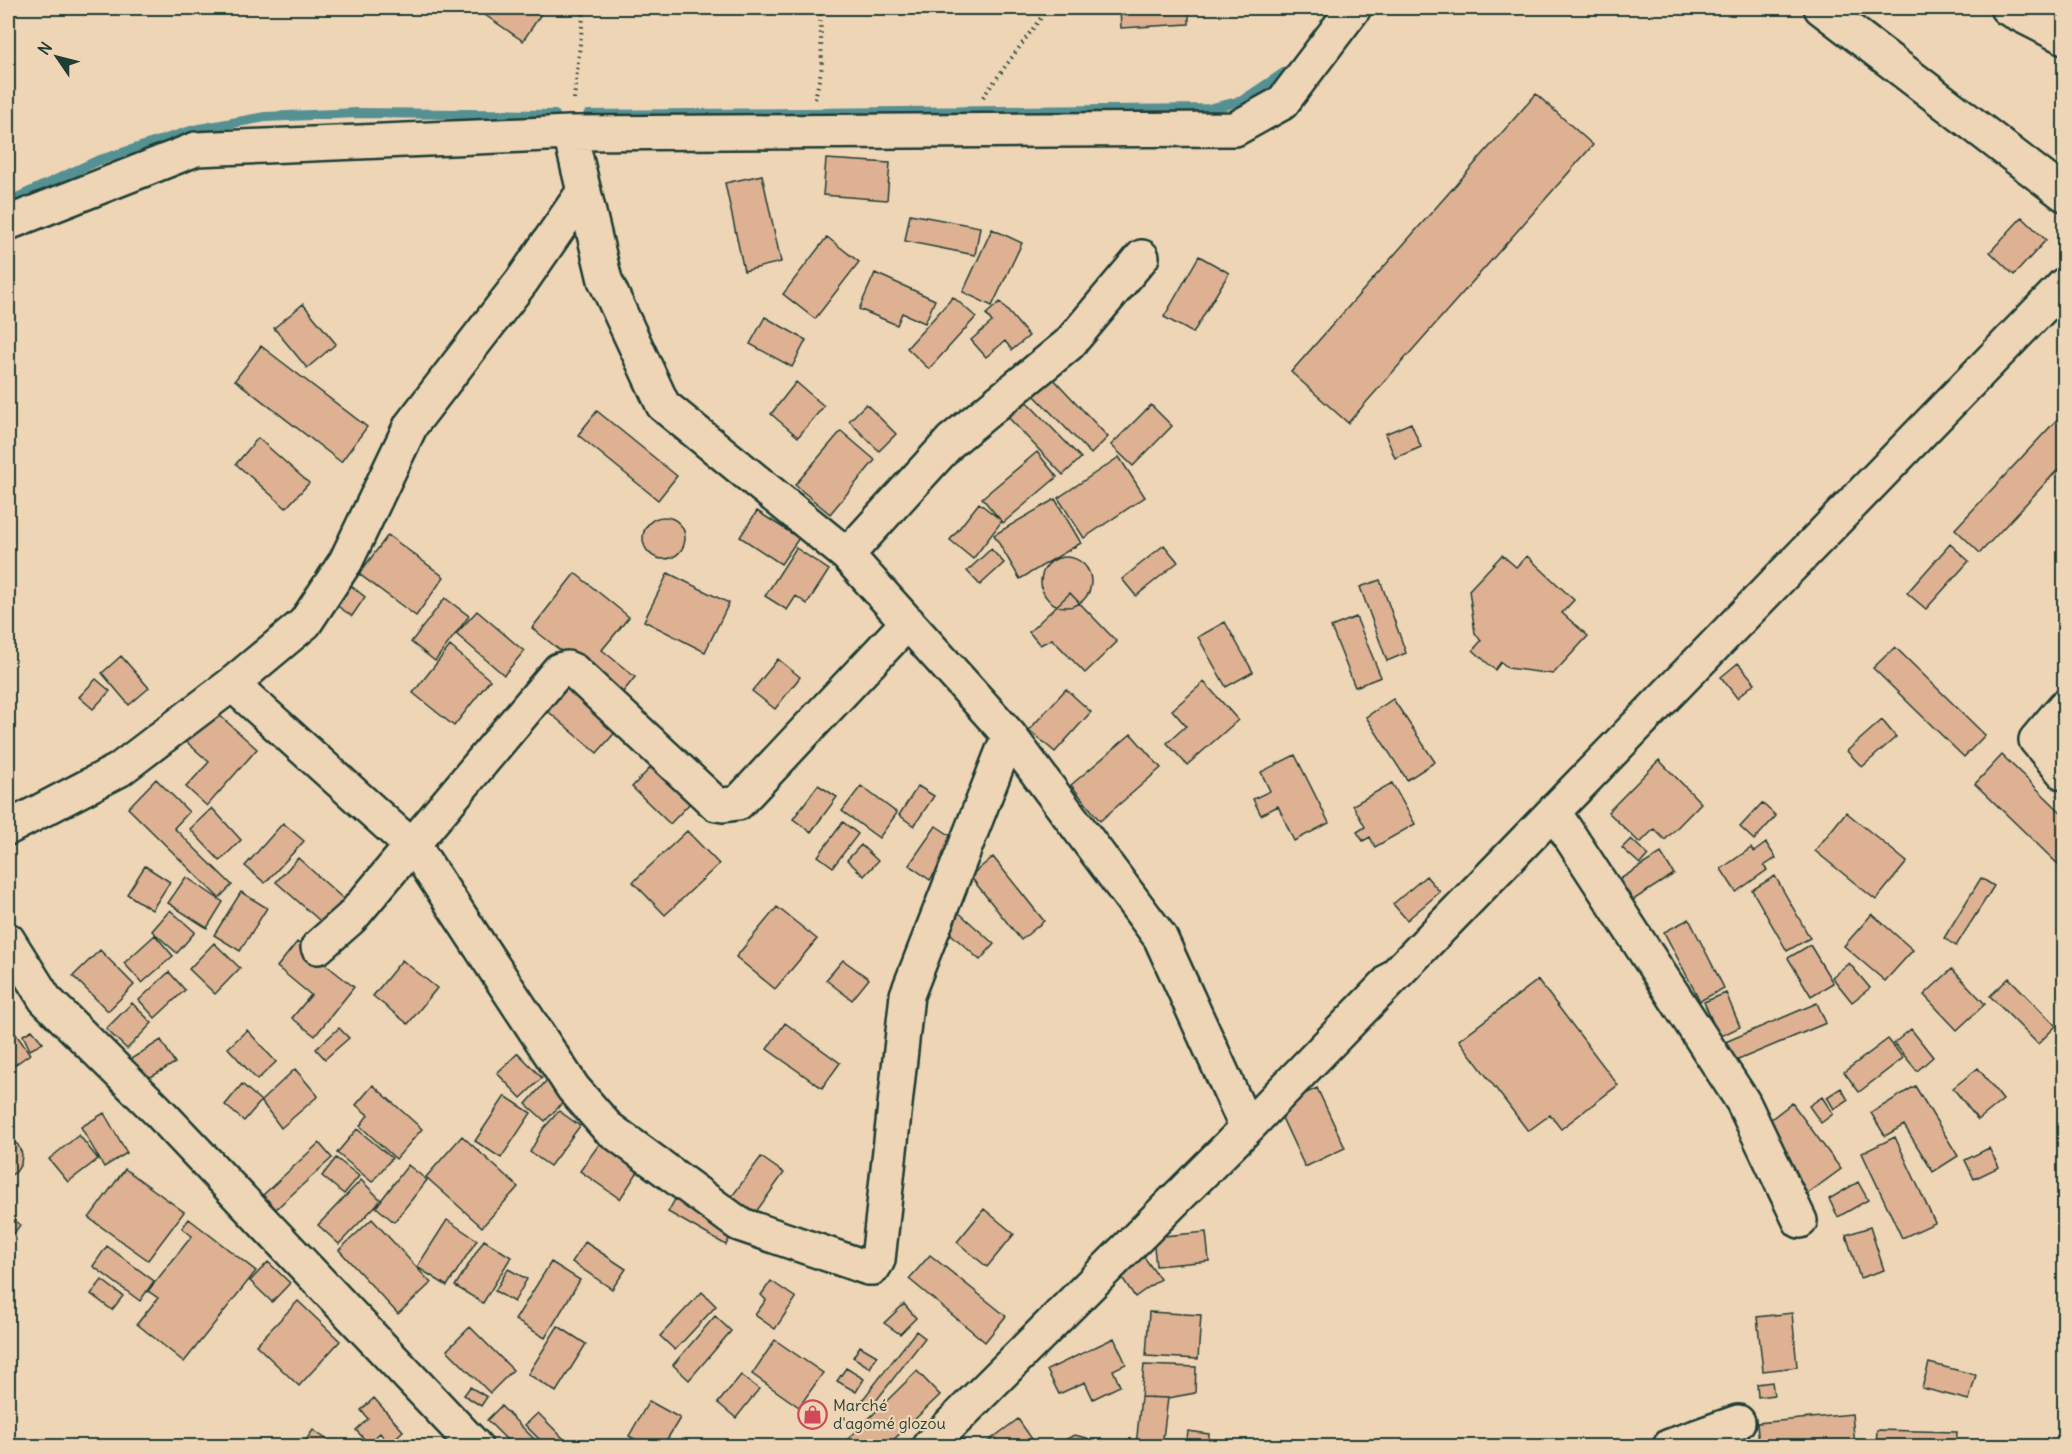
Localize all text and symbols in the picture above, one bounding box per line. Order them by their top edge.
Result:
north arrow [27,27,87,87]
text: N [33,38,56,59]
place label: Marché d'agomé glozou [833,1395,946,1433]
shop icon: Marché d'agomé glozou [796,1398,828,1430]

